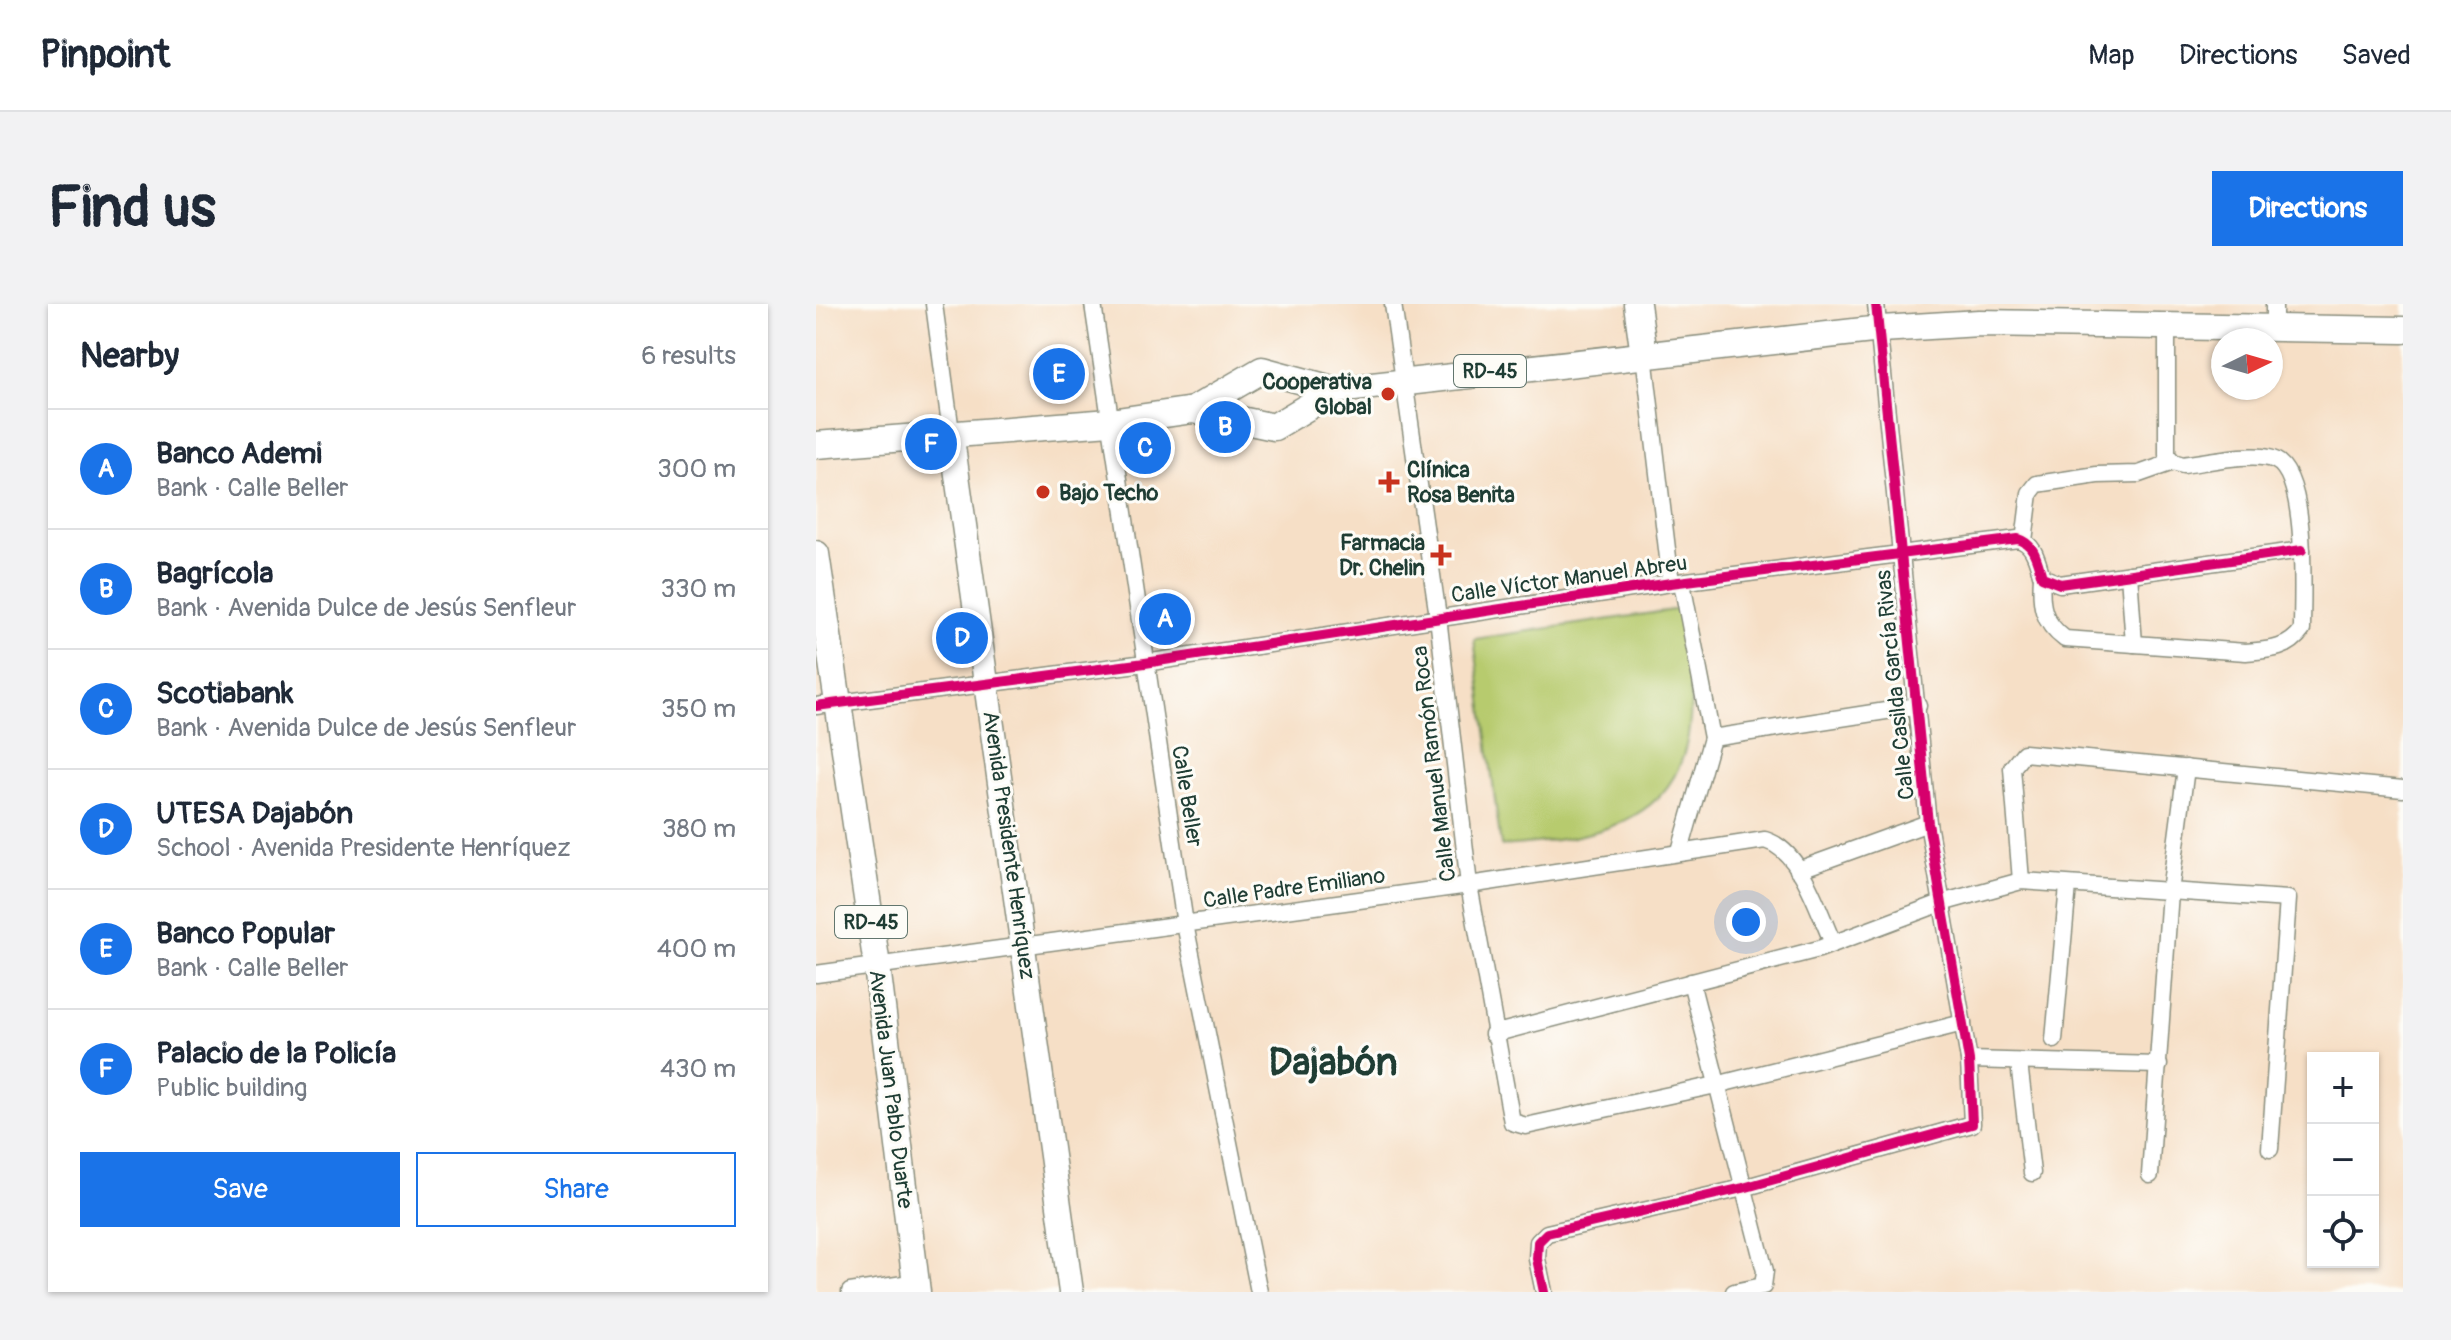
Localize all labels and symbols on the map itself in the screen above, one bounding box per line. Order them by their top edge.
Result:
north arrow [2211,328,2283,400]
pin: E [1033,344,1085,404]
road number: RD-45 [1454,355,1526,387]
place label: Cooperativa Global [1262,368,1372,421]
marker: Cooperativa Global [1379,385,1397,403]
pin: B [1199,397,1251,457]
pin: F [905,414,957,474]
pin: C [1119,418,1171,478]
place label: Clínica Rosa Benita [1407,456,1515,509]
marker: Clínica Rosa Benita [1378,471,1400,493]
place label: Bajo Techo [1059,479,1159,507]
marker: Bajo Techo [1034,483,1052,501]
place label: Farmacia Dr. Chelin [1339,529,1425,582]
marker: Farmacia Dr. Chelin [1432,546,1450,564]
street label: Calle Víctor Manuel Abreu [1449,549,1689,609]
street label: Calle Casilda García Rivas [1869,569,1921,801]
pin: A [1139,589,1191,649]
pin: D [936,608,988,668]
street label: Calle Manuel Ramón Roca [1406,644,1462,883]
street label: Avenida Presidente Henríquez [976,709,1042,981]
street label: Calle Beller [1165,743,1209,849]
street label: Calle Padre Emiliano [1201,861,1387,915]
your location [1726,902,1766,942]
road number: RD-45 [835,906,907,938]
street label: Avenida Juan Pablo Duarte [862,968,920,1210]
district label: Dajabón [1269,1039,1397,1087]

